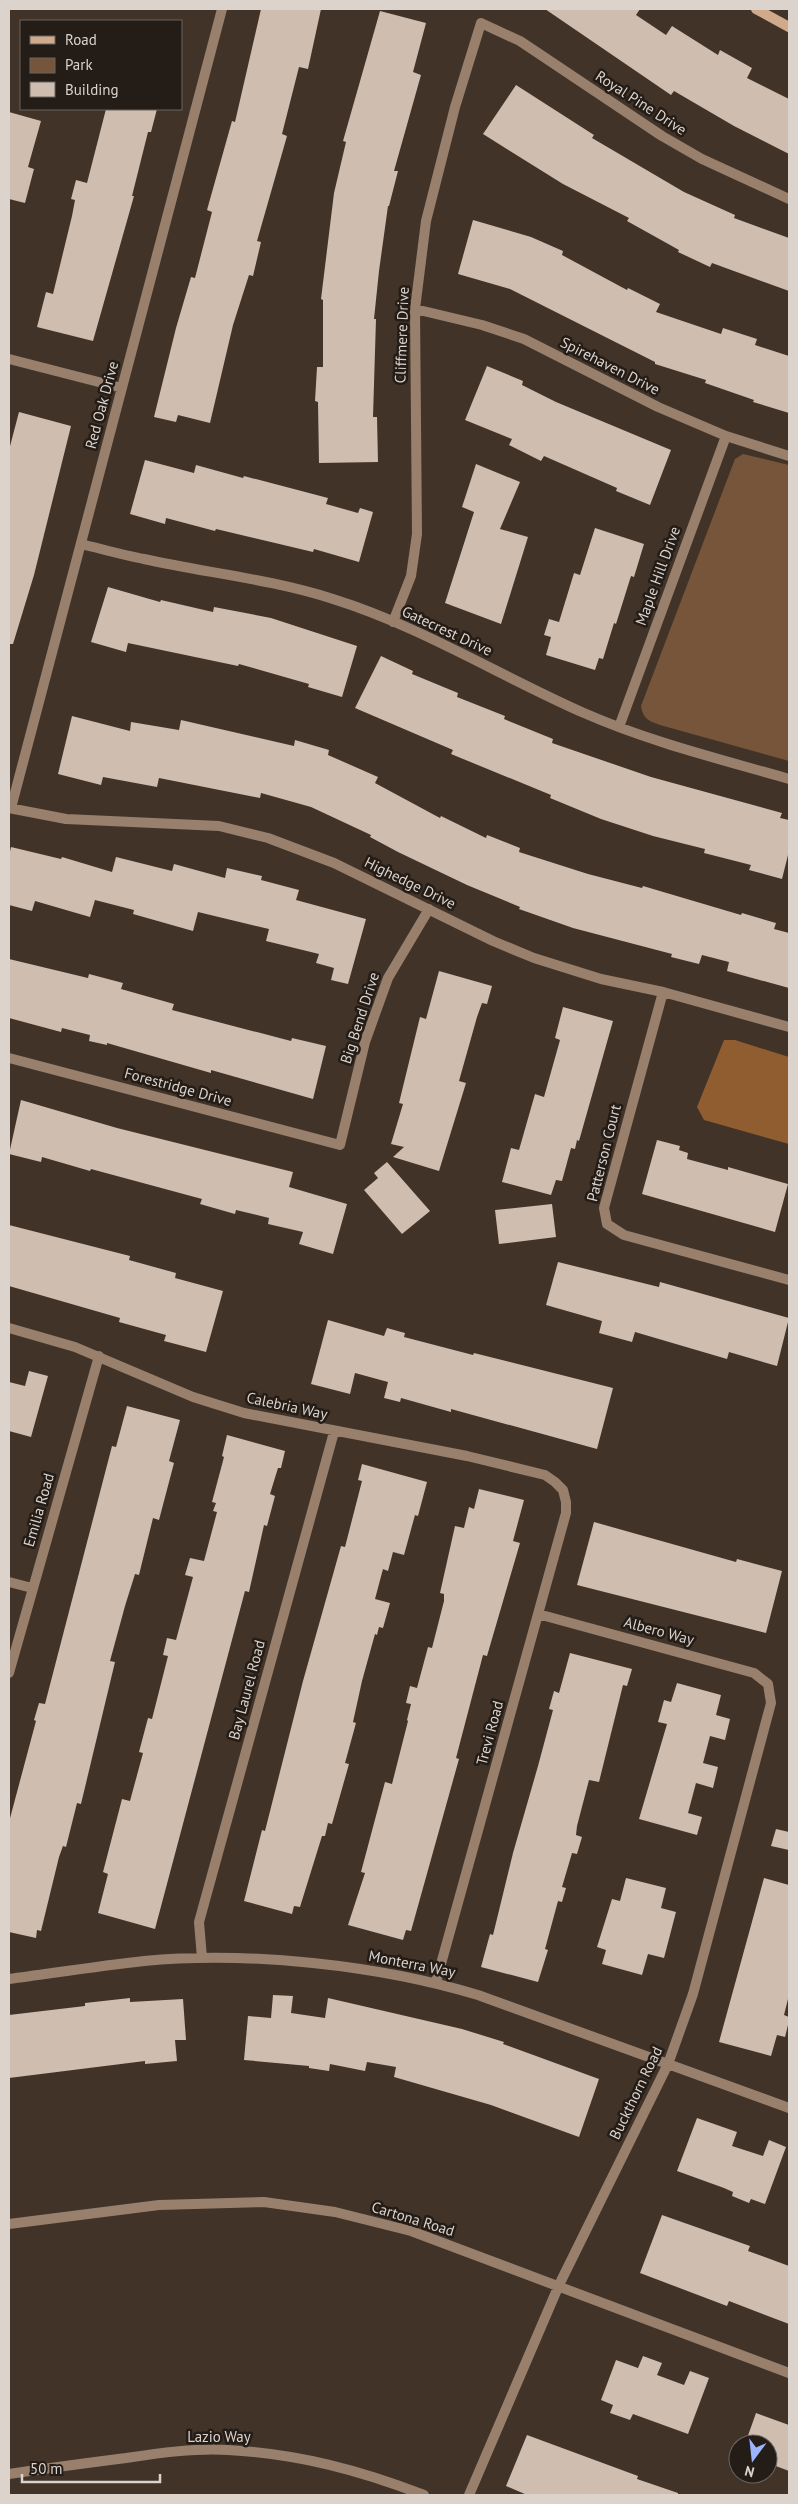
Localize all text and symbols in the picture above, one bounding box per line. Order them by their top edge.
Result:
legend [20,20,182,110]
text: Road [65,30,97,49]
text: Park [65,55,93,74]
street label: Royal Pine Drive [592,66,690,139]
text: Building [65,80,119,99]
street label: Cliffmere Drive [390,286,413,384]
street label: Spirehaven Drive [557,332,663,399]
street label: Red Oak Drive [81,359,122,451]
street label: Maple Hill Drive [631,524,684,628]
street label: Gatecrest Drive [399,601,495,660]
street label: Highedge Drive [361,852,459,913]
street label: Big Bend Drive [336,970,383,1066]
street label: Forestridge Drive [122,1063,234,1110]
street label: Patterson Court [582,1102,625,1203]
street label: Calebria Way [245,1388,329,1423]
street label: Emilia Road [19,1471,58,1549]
street label: Albero Way [622,1612,696,1649]
street label: Bay Laurel Road [224,1638,269,1742]
street label: Trevi Road [472,1698,507,1767]
street label: Monterra Way [367,1946,457,1981]
street label: Buckthorn Road [605,2043,666,2142]
street label: Cartona Road [369,2197,457,2240]
street label: Lazio Way [187,2427,251,2446]
north arrow [728,2434,778,2484]
scale bar [22,2452,160,2484]
text: 50 m [30,2459,63,2478]
text: N [743,2462,756,2481]

